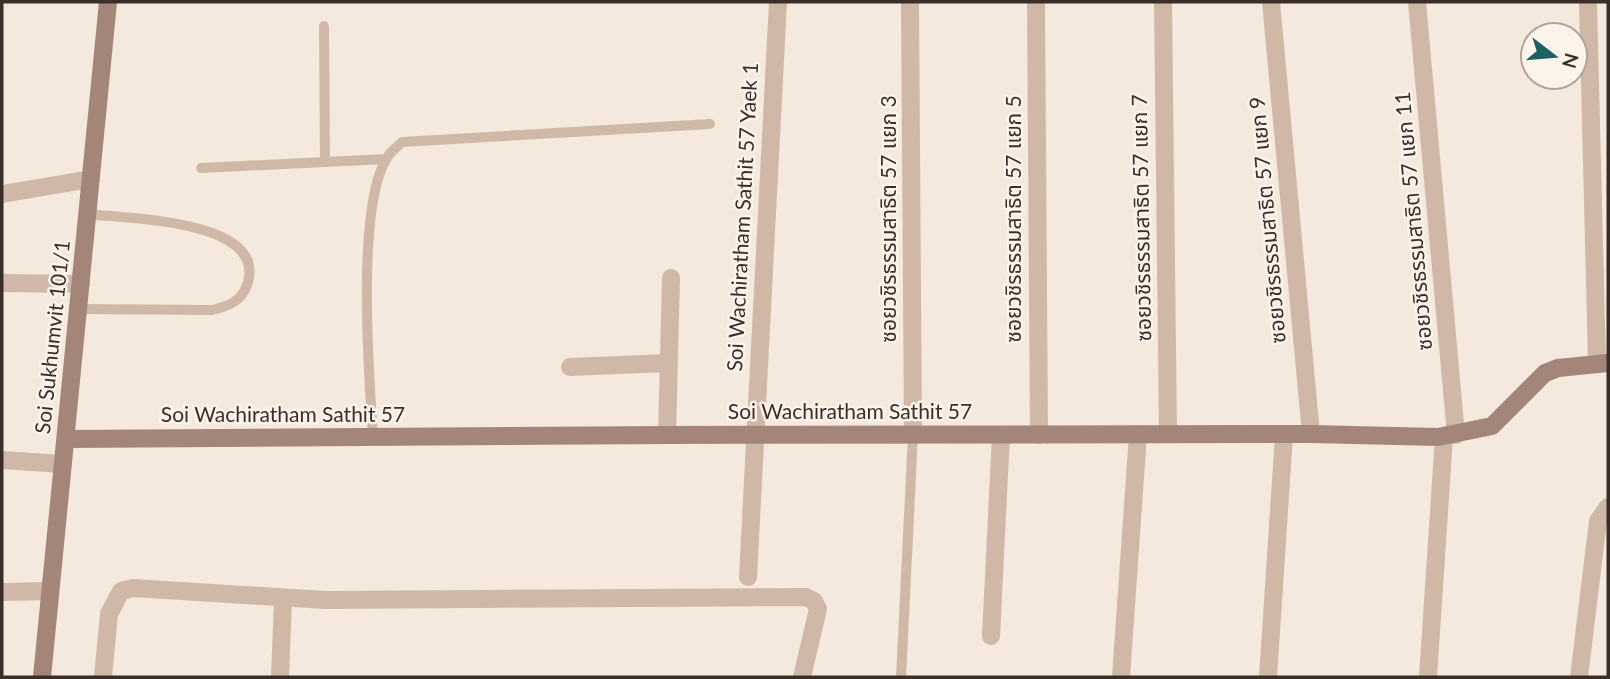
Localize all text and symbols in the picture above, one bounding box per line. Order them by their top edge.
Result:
north arrow [1519,21,1589,91]
text: N [1558,51,1584,71]
street label: Soi Wachiratham Sathit 57 Yaek 1 [721,62,762,372]
street label: ซอยวชิรธรรมสาธิต 57 แยก 11 [1389,91,1436,352]
street label: ซอยวชิรธรรมสาธิต 57 แยก 7 [1126,94,1155,342]
street label: ซอยวชิรธรรมสาธิต 57 แยก 3 [875,95,900,343]
street label: ซอยวชิรธรรมสาธิต 57 แยก 5 [1000,95,1025,343]
street label: ซอยวชิรธรรมสาธิต 57 แยก 9 [1243,96,1290,345]
street label: Soi Sukhumvit 101/1 [29,239,74,435]
street label: Soi Wachiratham Sathit 57 [728,398,972,423]
street label: Soi Wachiratham Sathit 57 [161,401,405,426]

